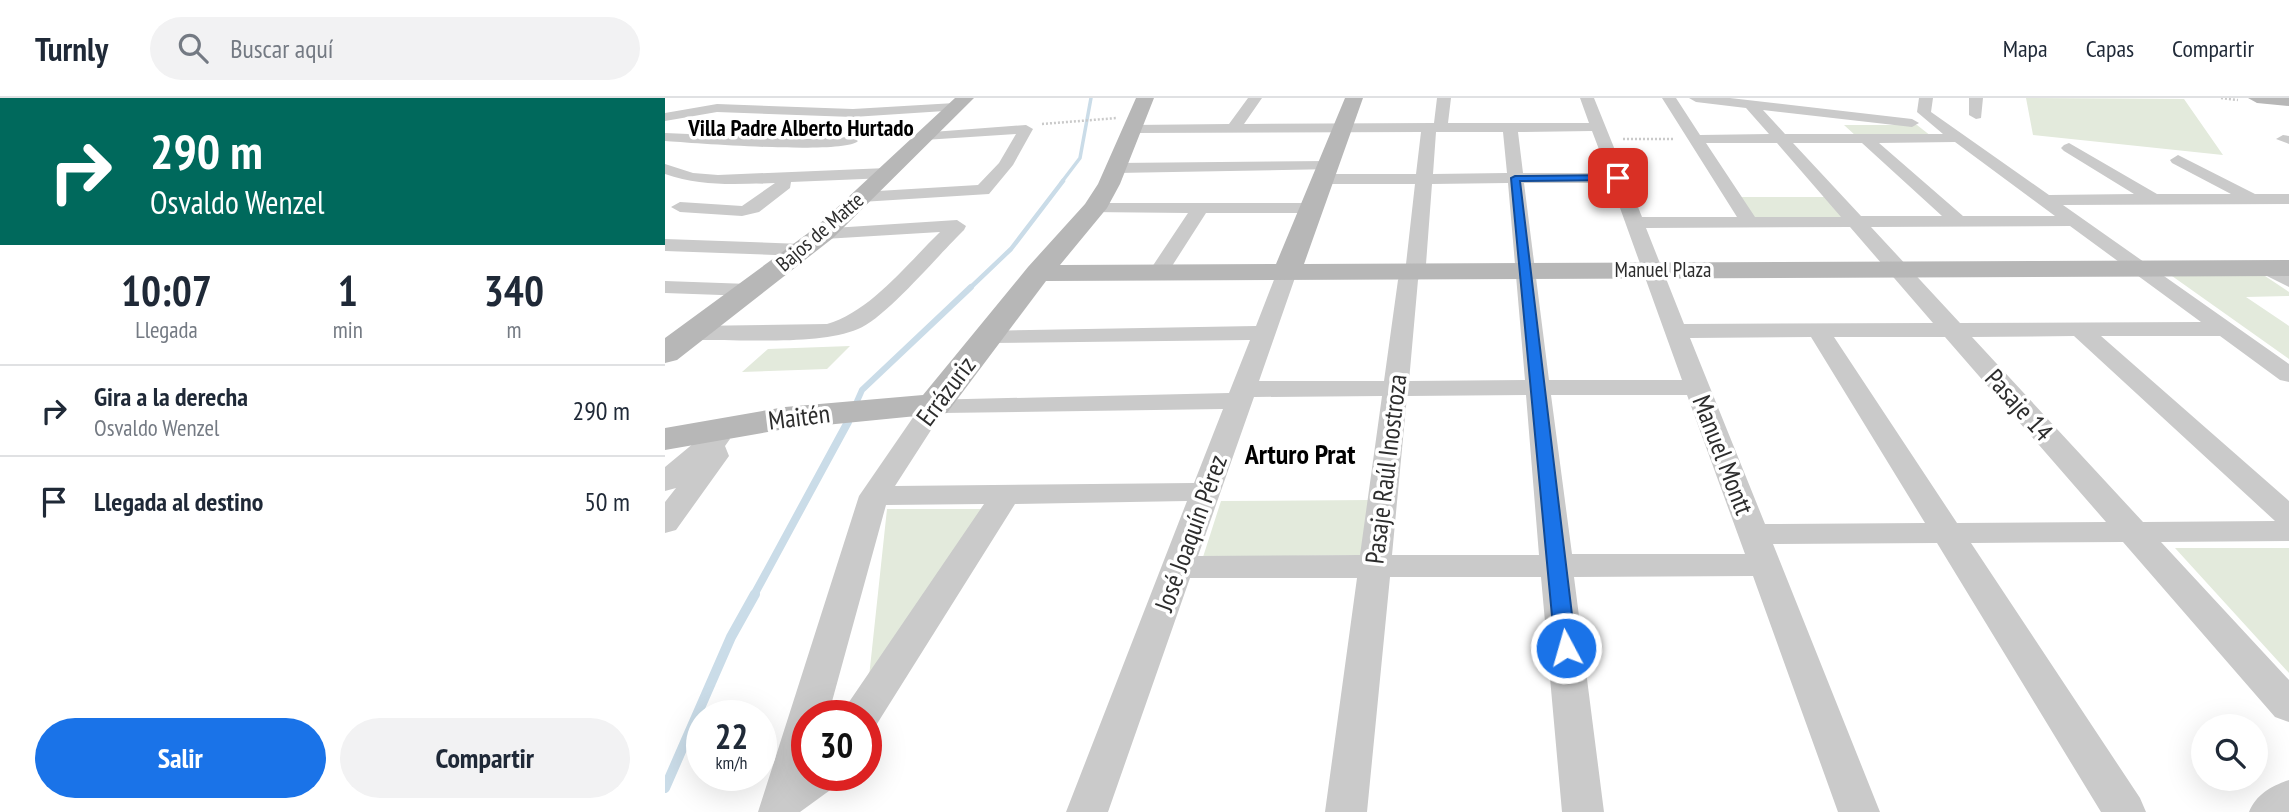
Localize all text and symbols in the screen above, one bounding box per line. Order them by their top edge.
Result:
search box [150,17,640,80]
text: Turnly [35,27,108,70]
icon: search [174,29,212,67]
text: Buscar aquí [230,32,333,65]
text: Mapa [2003,33,2048,64]
text: Capas [2086,33,2134,64]
text: Compartir [2172,33,2254,64]
district label: Villa Padre Alberto Hurtado [687,113,914,142]
text: 290 m [150,119,263,183]
icon: right [35,126,126,217]
pin [1588,148,1648,208]
icon: arrive [1599,159,1637,197]
text: Osvaldo Wenzel [150,181,324,223]
street label: Bajos de Matte [770,186,869,277]
street label: Manuel Plaza [1615,256,1711,283]
text: 10:07 [121,263,212,318]
text: 1 [338,263,358,318]
text: 340 [484,263,544,318]
text: Llegada [135,315,198,344]
text: min [333,315,363,344]
text: m [506,315,521,344]
street label: Errázuriz [909,349,982,432]
street label: Pasaje 14 [1978,362,2061,448]
street label: Pasaje Raúl Inostroza [1358,372,1413,566]
text: Gira a la derecha [94,380,248,413]
street label: Manuel Montt [1686,390,1761,519]
icon: right [35,392,73,430]
text: 290 m [572,394,630,427]
street label: Maitén [766,396,832,437]
text: Osvaldo Wenzel [94,413,219,442]
district label: Arturo Prat [1244,435,1355,472]
street label: José Joaquín Pérez [1147,450,1234,617]
icon: arrive [35,483,73,521]
text: Llegada al destino [94,485,263,518]
text: 50 m [584,485,630,518]
position arrow [1529,611,1603,685]
speed limit sign: 30 [791,700,882,791]
text: 22 [715,713,748,759]
map controls [2191,714,2268,791]
button: search [2191,714,2268,791]
button: Salir [35,718,326,798]
button: Compartir [340,718,630,798]
text: km/h [716,751,747,774]

